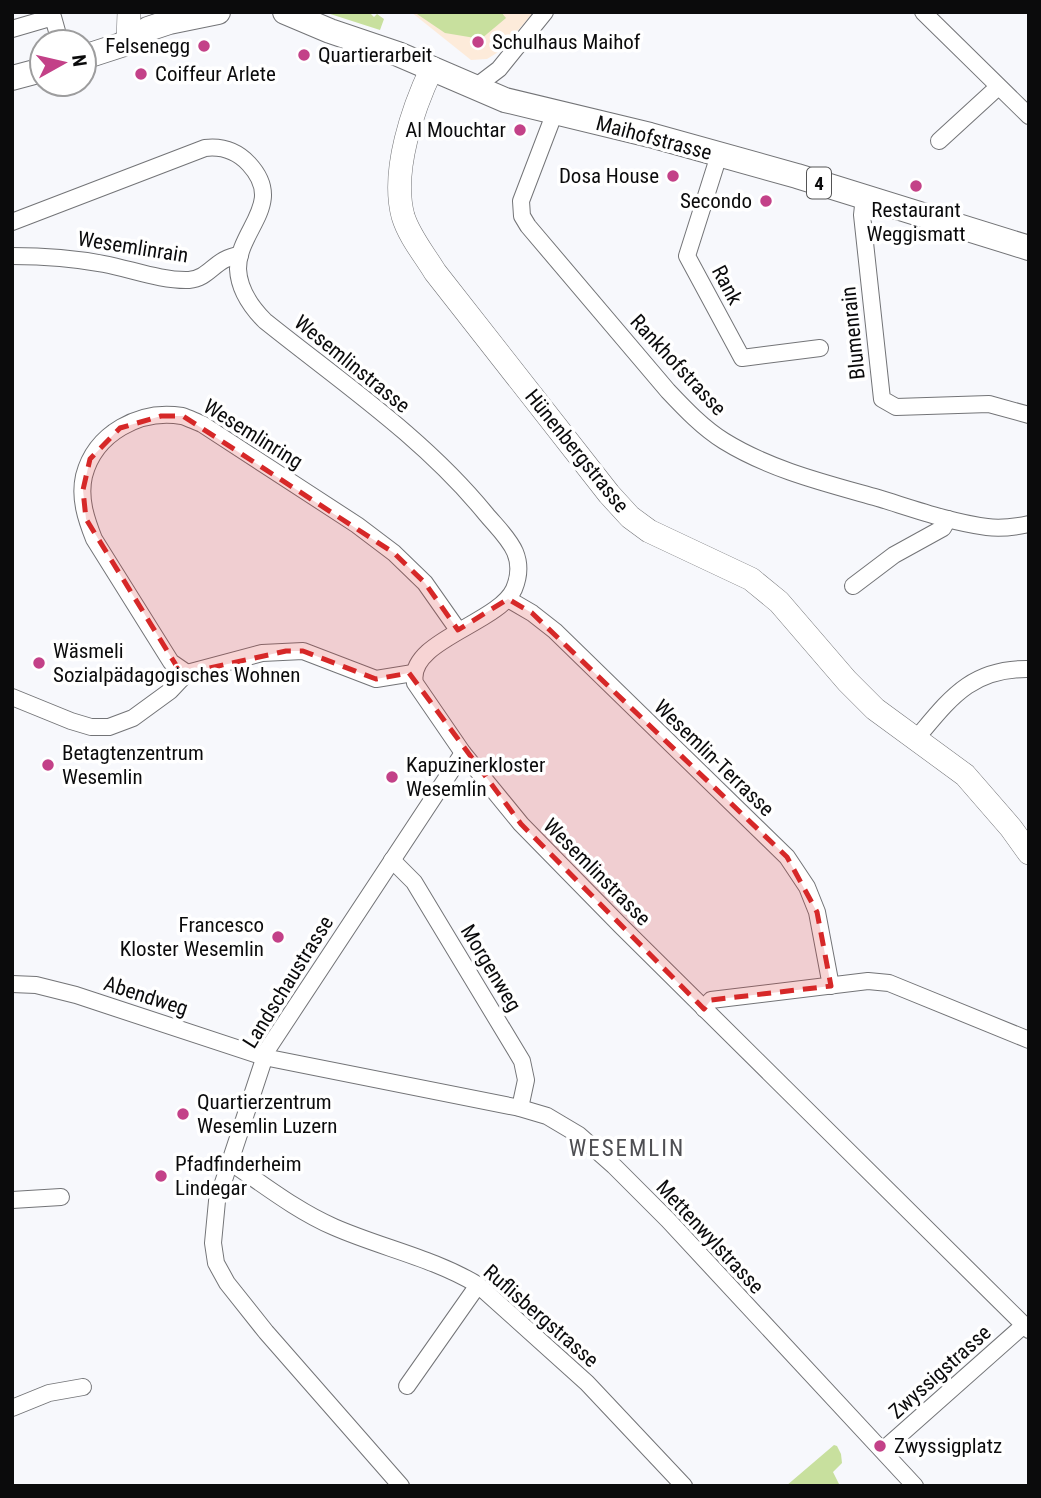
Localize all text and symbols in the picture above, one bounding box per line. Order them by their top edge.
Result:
north arrow [28,28,98,98]
place label: Schulhaus Maihof [492,30,641,54]
place label: Felsenegg [105,34,190,58]
marker: Schulhaus Maihof [470,34,486,50]
marker: Felsenegg [196,38,212,54]
place label: Quartierarbeit [318,43,432,67]
marker: Quartierarbeit [296,47,312,63]
text: N [67,53,92,68]
place label: Coiffeur Arlete [155,62,276,86]
marker: Coiffeur Arlete [133,66,149,82]
street label: Maihofstrasse [593,111,715,165]
place label: Al Mouchtar [405,118,506,142]
marker: Al Mouchtar [512,122,528,138]
place label: Dosa House [559,164,659,188]
marker: Dosa House [665,168,681,184]
road number: 4 [807,168,831,198]
marker: Restaurant Weggismatt [908,178,924,194]
place label: Secondo [680,189,752,213]
marker: Secondo [758,193,774,209]
place label: Restaurant Weggismatt [867,198,965,246]
street label: Wesemlinrain [76,226,190,268]
street label: Rank [707,261,747,309]
street label: Blumenrain [836,285,870,381]
street label: Wesemlinstrasse [290,310,415,418]
street label: Rankhofstrasse [625,310,731,420]
street label: Hünenbergstrasse [520,385,634,517]
street label: Wesemlinring [199,394,307,474]
place label: Wäsmeli Sozialpädagogisches Wohnen [53,639,300,687]
marker: Wäsmeli Sozialpädagogisches Wohnen [31,655,47,671]
street label: Wesemlin-Terrasse [649,695,779,821]
place label: Betagtenzentrum Wesemlin [62,741,204,789]
place label: Kapuzinerkloster Wesemlin [406,753,545,801]
marker: Betagtenzentrum Wesemlin [40,757,56,773]
marker: Kapuzinerkloster Wesemlin [384,769,400,785]
street label: Wesemlinstrasse [539,814,656,931]
street label: Landschaustrasse [238,911,338,1052]
place label: Francesco Kloster Wesemlin [120,913,264,961]
street label: Morgenweg [456,920,526,1016]
marker: Francesco Kloster Wesemlin [270,929,286,945]
street label: Abendweg [101,971,191,1021]
place label: Quartierzentrum Wesemlin Luzern [197,1090,338,1138]
marker: Quartierzentrum Wesemlin Luzern [175,1106,191,1122]
district label: WESEMLIN [569,1135,685,1162]
place label: Pfadfinderheim Lindegar [175,1152,302,1200]
marker: Pfadfinderheim Lindegar [153,1168,169,1184]
street label: Mettenwylstrasse [651,1175,769,1299]
street label: Ruflisbergstrasse [479,1260,603,1372]
street label: Zwyssigstrasse [884,1320,996,1424]
place label: Zwyssigplatz [894,1434,1002,1458]
marker: Zwyssigplatz [872,1438,888,1454]

